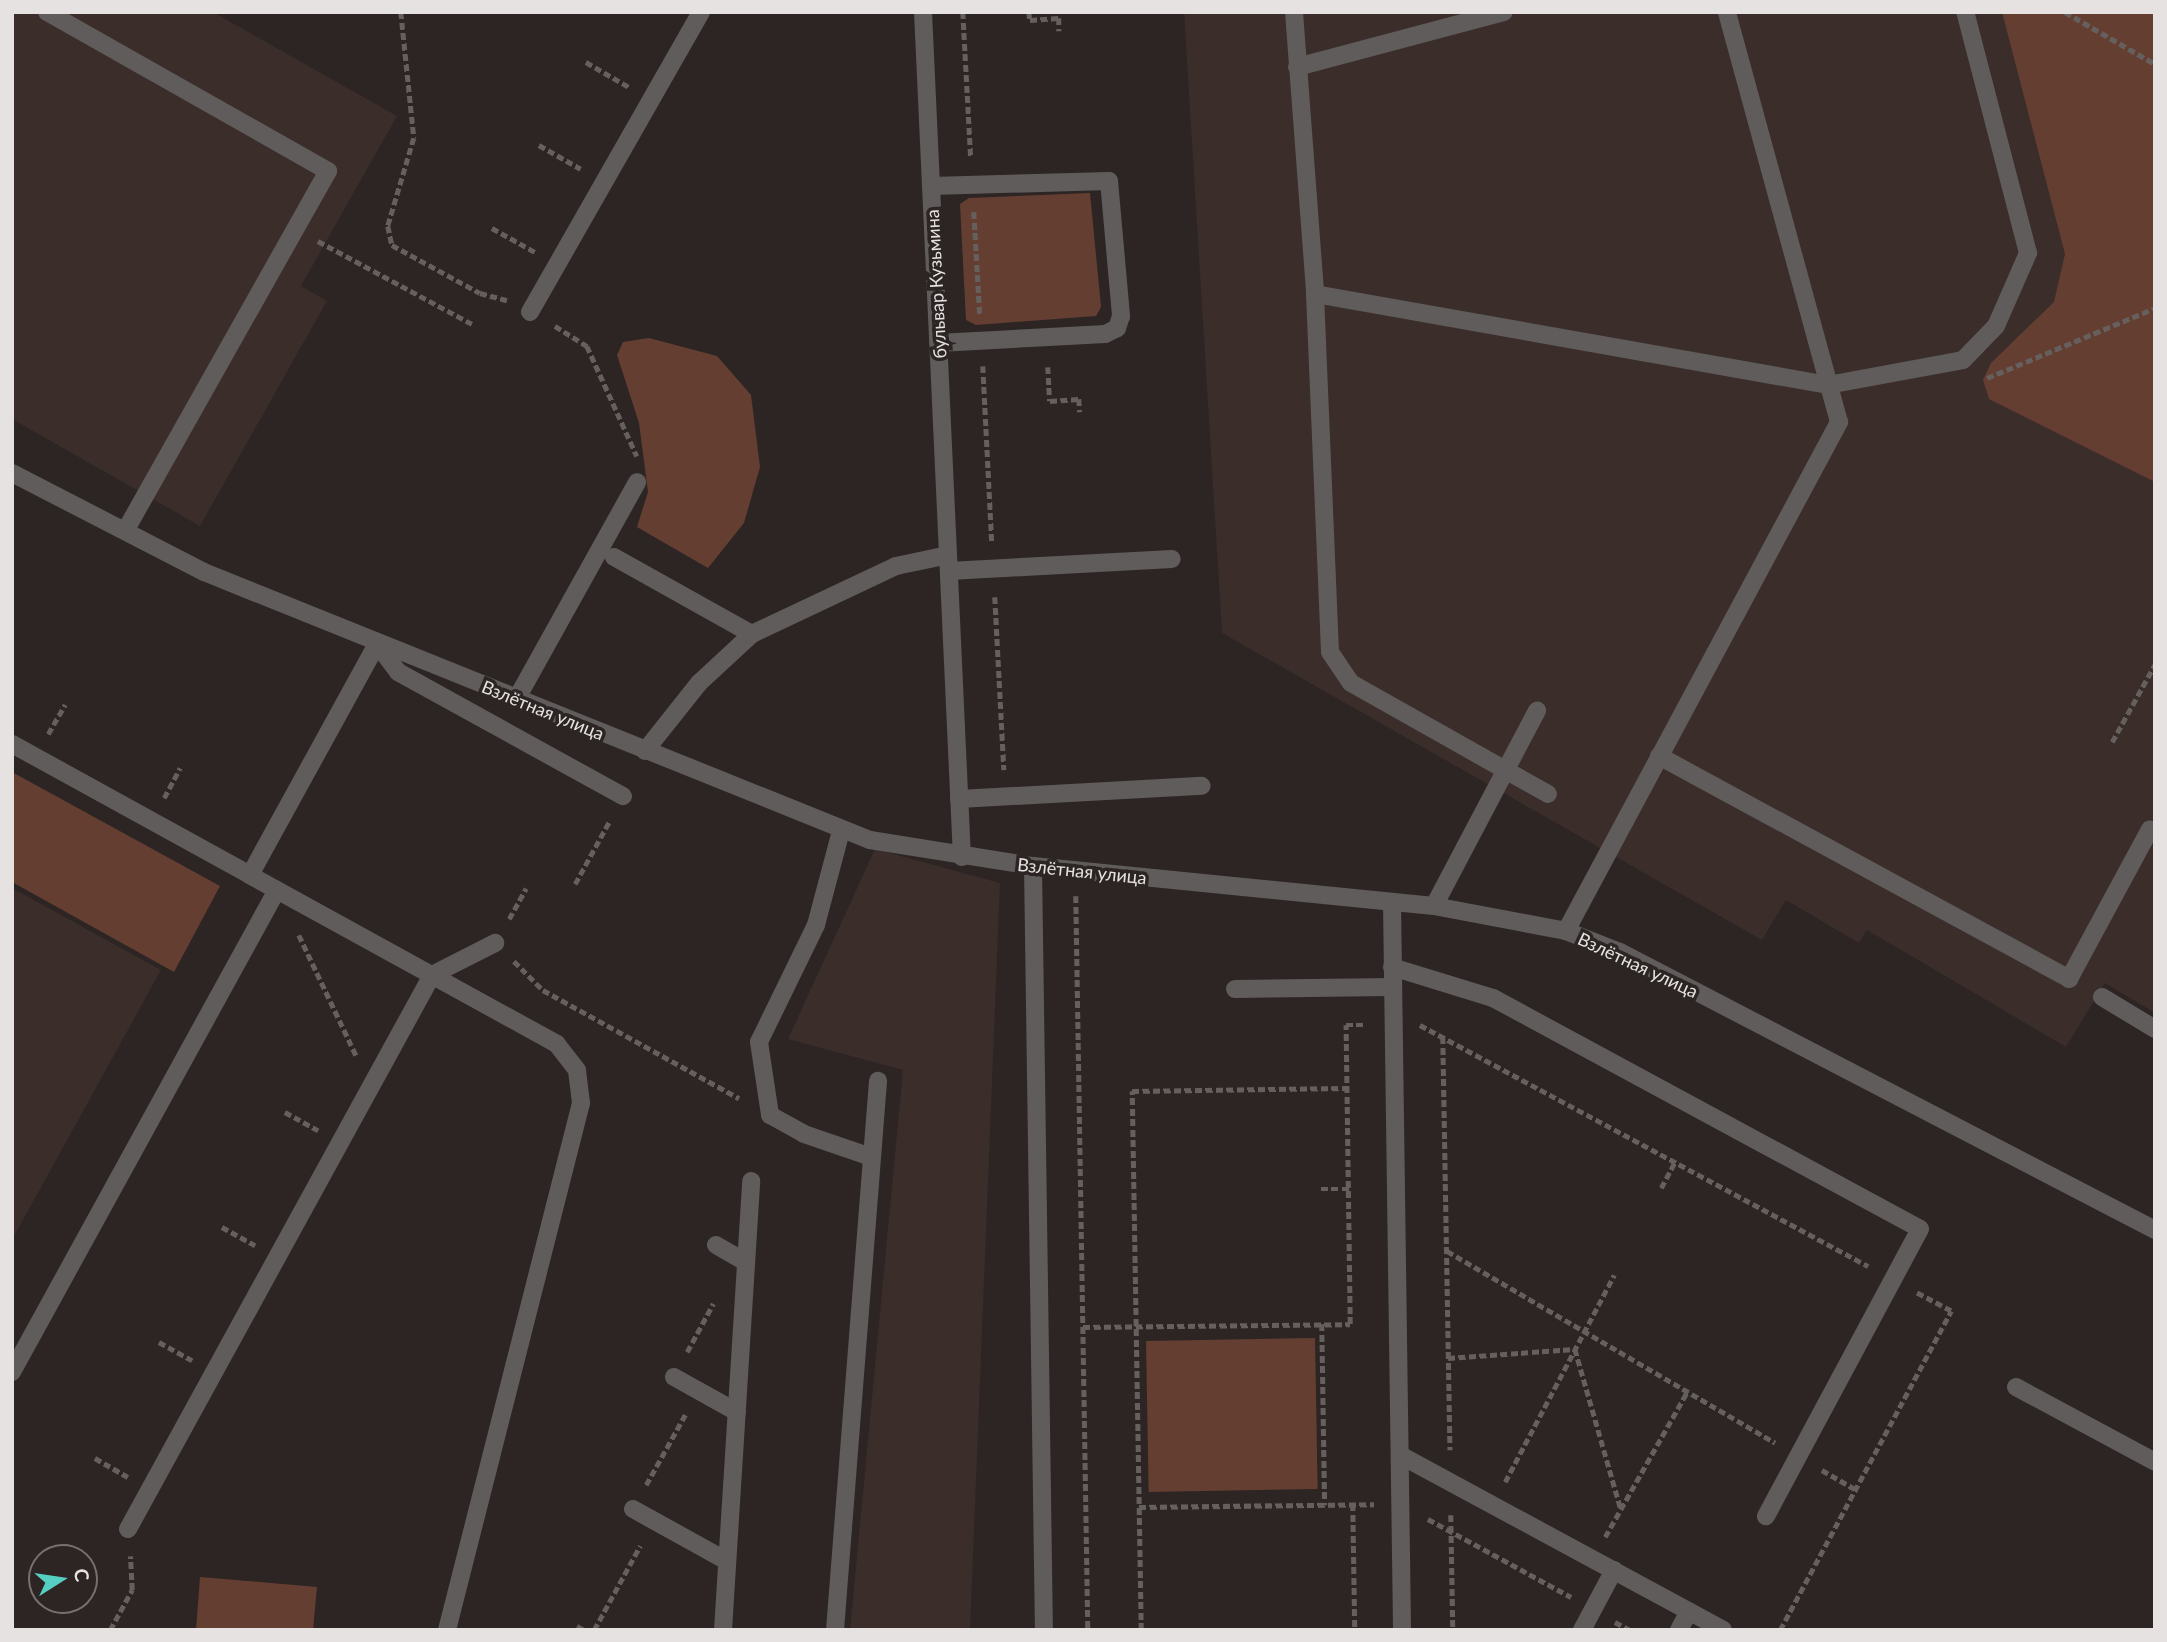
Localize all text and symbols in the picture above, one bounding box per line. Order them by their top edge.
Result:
street label: бульвар Кузьмина [921,209,951,359]
street label: Взлётная улица [479,676,607,744]
street label: Взлётная улица [1016,853,1148,889]
street label: Взлётная улица [1575,928,1701,1002]
north arrow [28,1544,98,1614]
text: С [70,1566,95,1583]

